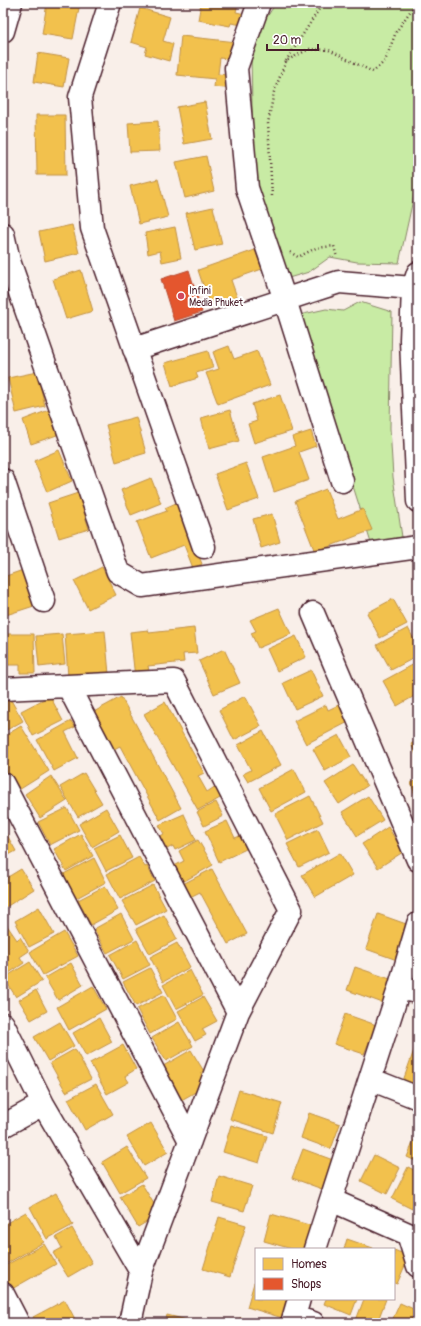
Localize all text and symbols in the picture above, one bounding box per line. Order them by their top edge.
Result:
scale bar [267,26,318,52]
text: 20 m [273,33,302,48]
place label: Infini Media Phuket [189,285,244,309]
marker: Infini Media Phuket [176,291,186,301]
legend [255,1248,395,1300]
text: Homes [291,1257,327,1272]
text: Shops [291,1277,322,1292]

